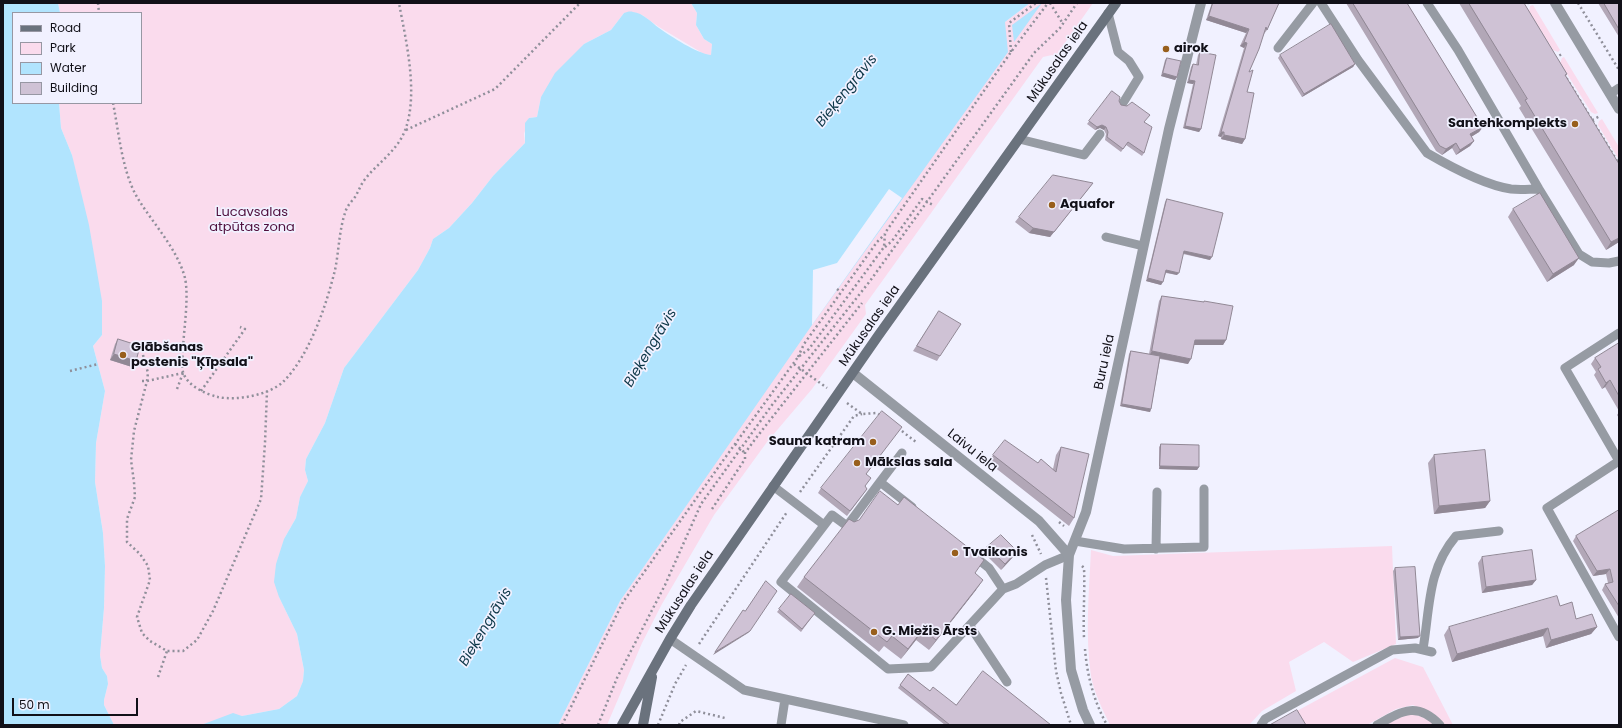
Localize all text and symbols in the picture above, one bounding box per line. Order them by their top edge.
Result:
legend [12,12,142,104]
street label: Mūkusalas iela [1024,18,1092,106]
text: Road [50,19,81,36]
text: Park [50,39,76,56]
place label: airok [1174,41,1209,57]
marker: airok [1161,44,1171,54]
water label: Bieķengrāvis [813,51,881,131]
text: Water [50,59,86,76]
text: Building [50,79,98,96]
place label: Santehkomplekts [1448,116,1567,132]
marker: Santehkomplekts [1570,119,1580,129]
place label: Aquafor [1060,197,1115,213]
marker: Aquafor [1047,200,1057,210]
park label: Lucavsalas atpūtas zona [209,205,295,236]
street label: Mūkusalas iela [836,282,904,370]
water label: Bieķengrāvis [621,306,681,390]
street label: Buru iela [1092,333,1118,391]
place label: Glābšanas postenis "Ķīpsala" [131,340,253,371]
marker: Glābšanas postenis "Ķīpsala" [118,350,128,360]
street label: Laivu iela [944,426,1000,476]
place label: Sauna katram [769,434,865,450]
marker: Sauna katram [868,437,878,447]
place label: Mākslas sala [865,455,952,471]
marker: Mākslas sala [852,458,862,468]
place label: Tvaikonis [963,545,1028,561]
street label: Mūkusalas iela [652,548,718,636]
marker: Tvaikonis [950,548,960,558]
water label: Bieķengrāvis [456,585,516,669]
place label: G. Miežis Ārsts [882,624,977,640]
marker: G. Miežis Ārsts [869,627,879,637]
scale bar [14,690,140,716]
text: 50 m [19,696,50,713]

